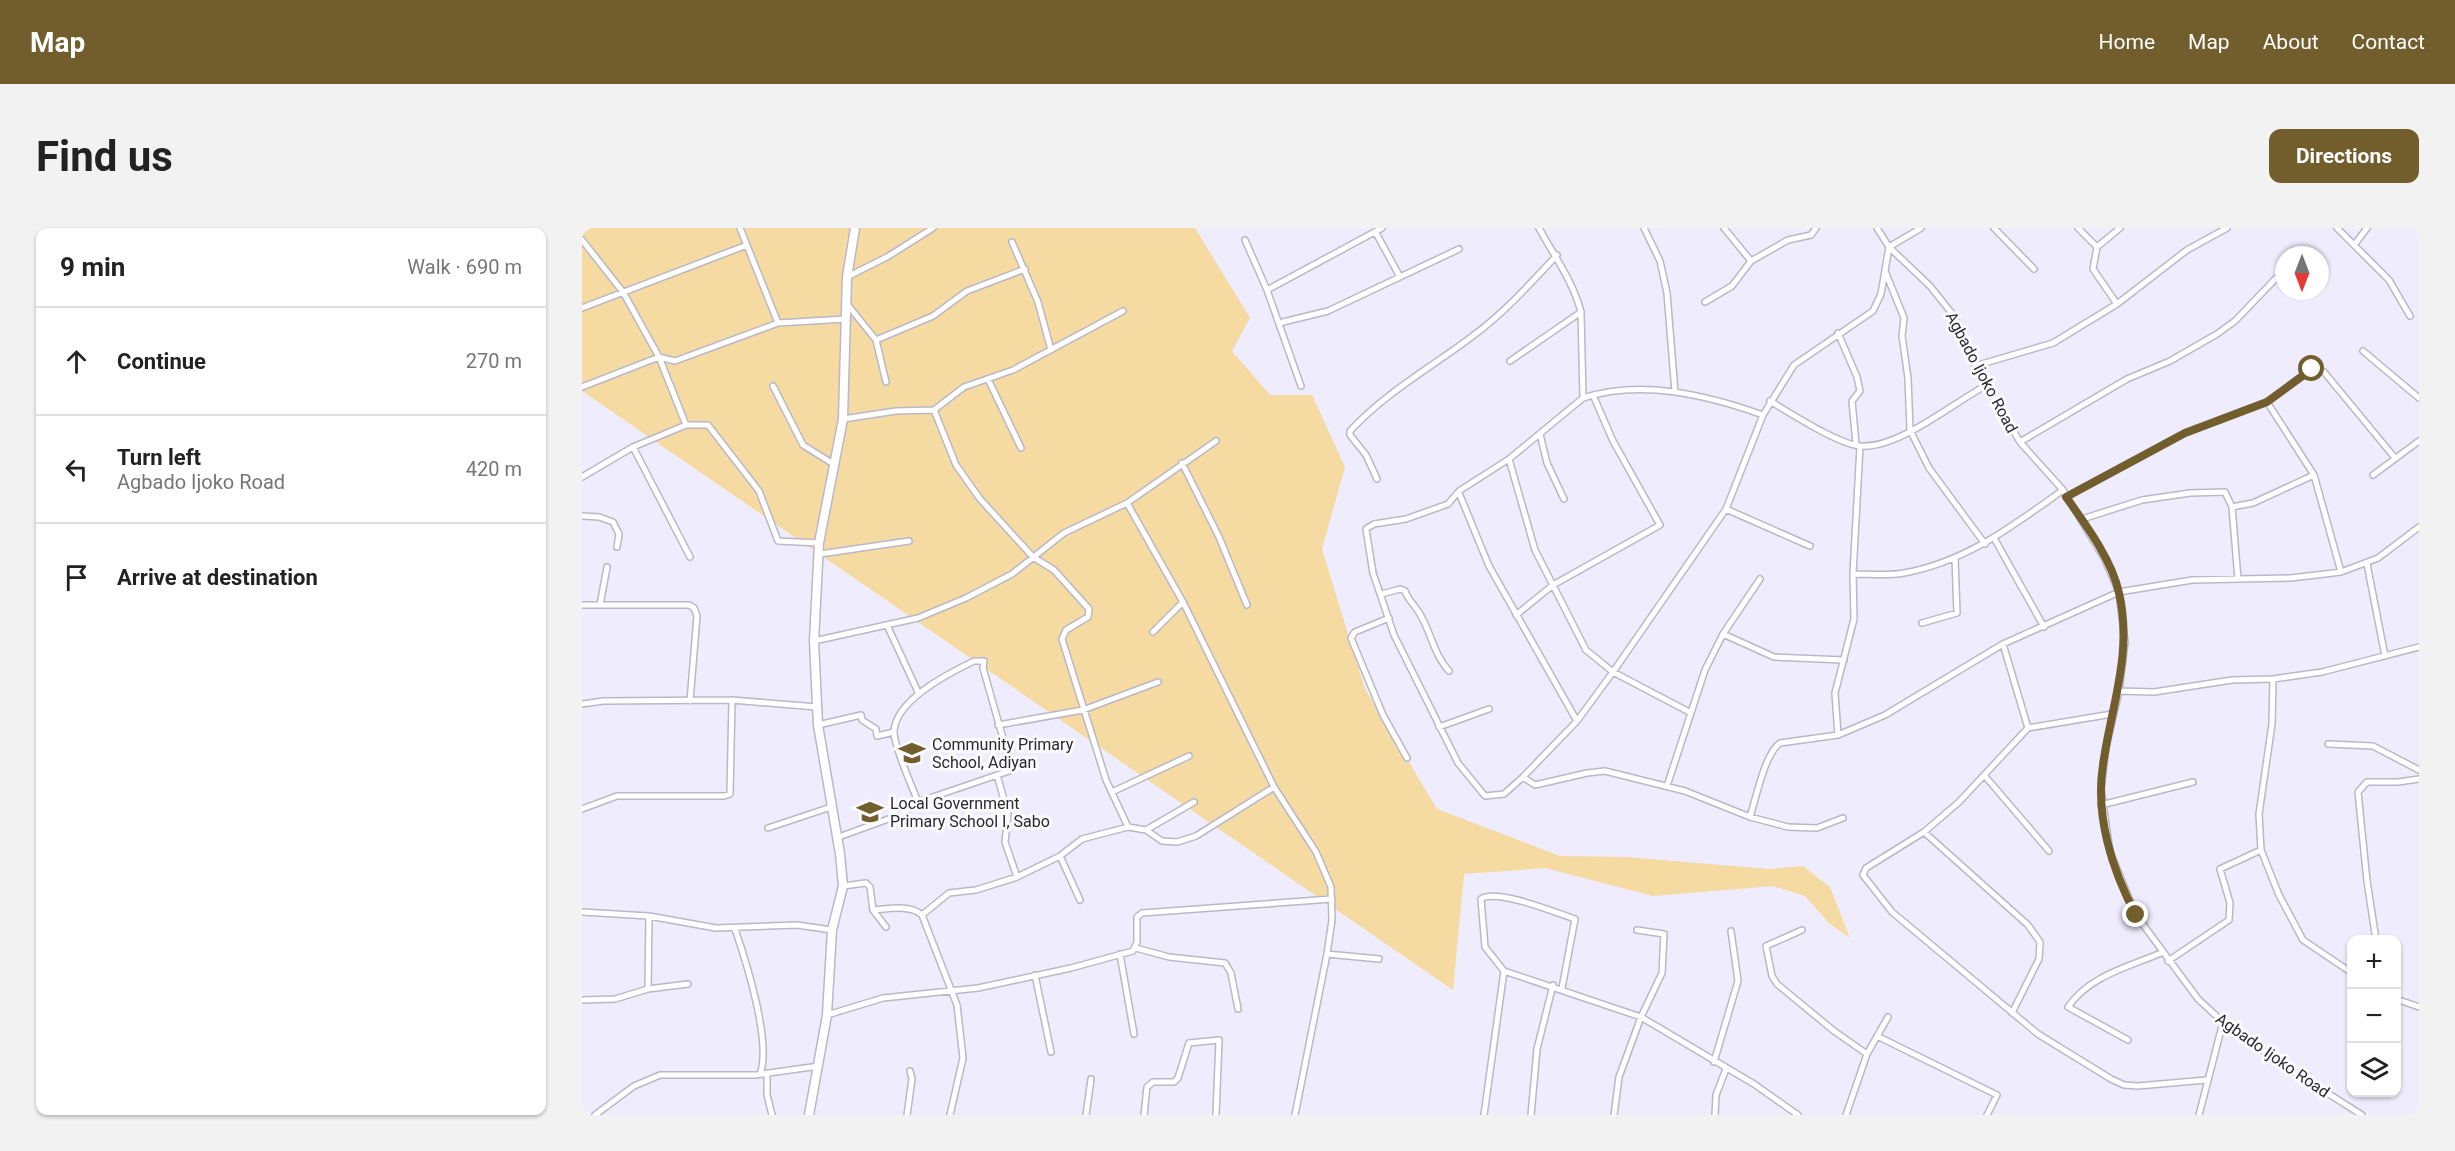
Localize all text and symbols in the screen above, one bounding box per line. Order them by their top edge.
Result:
text: Map [30,26,85,59]
text: Home [2099,30,2155,54]
text: Map [2188,30,2230,54]
text: About [2263,30,2319,54]
text: Contact [2352,30,2425,54]
button: Directions [2269,129,2419,183]
text: Find us [36,132,173,181]
north arrow [2275,246,2329,300]
text: 9 min [60,252,125,282]
text: Walk · 690 m [407,255,522,279]
street label: Agbado Ijoko Road [1942,308,2022,436]
icon: ahead [60,345,93,378]
text: Continue [117,349,206,374]
text: 270 m [466,349,522,373]
route start [2298,355,2324,381]
text: Turn left [117,445,201,470]
icon: left [60,453,93,486]
text: 420 m [466,457,522,481]
text: Agbado Ijoko Road [117,470,285,494]
icon: arrive [60,561,93,594]
text: Arrive at destination [117,565,318,590]
place label: Community Primary School, Adiyan [932,735,1074,772]
school or university icon: Community Primary School, Adiyan [897,738,927,768]
place label: Local Government Primary School I, Sabo [890,794,1050,831]
school or university icon: Local Government Primary School I, Sabo [855,797,885,827]
route end [2122,901,2148,927]
map controls [2347,935,2401,1097]
button: + [2347,935,2401,989]
button: − [2347,989,2401,1043]
street label: Agbado Ijoko Road [2212,1009,2333,1102]
button: layers [2347,1043,2401,1097]

